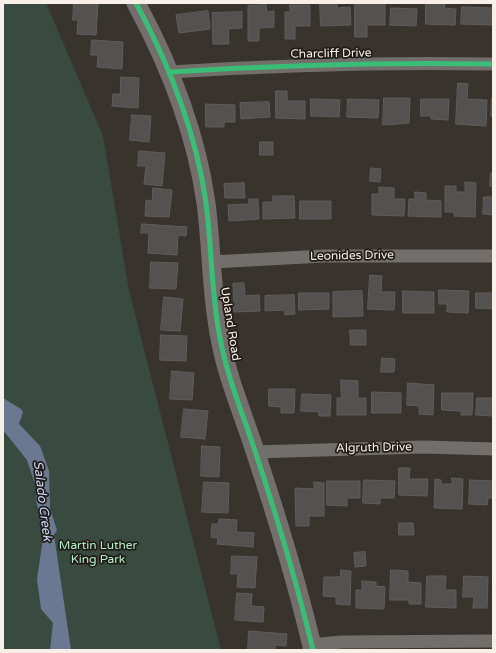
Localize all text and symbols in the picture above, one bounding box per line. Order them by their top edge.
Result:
street label: Charcliff Drive [290,46,372,62]
street label: Leonides Drive [310,248,394,264]
street label: Upland Road [217,286,243,362]
street label: Algruth Drive [336,440,412,456]
water label: Salado Creek [29,460,55,542]
park label: Martin Luther King Park [59,539,137,567]

